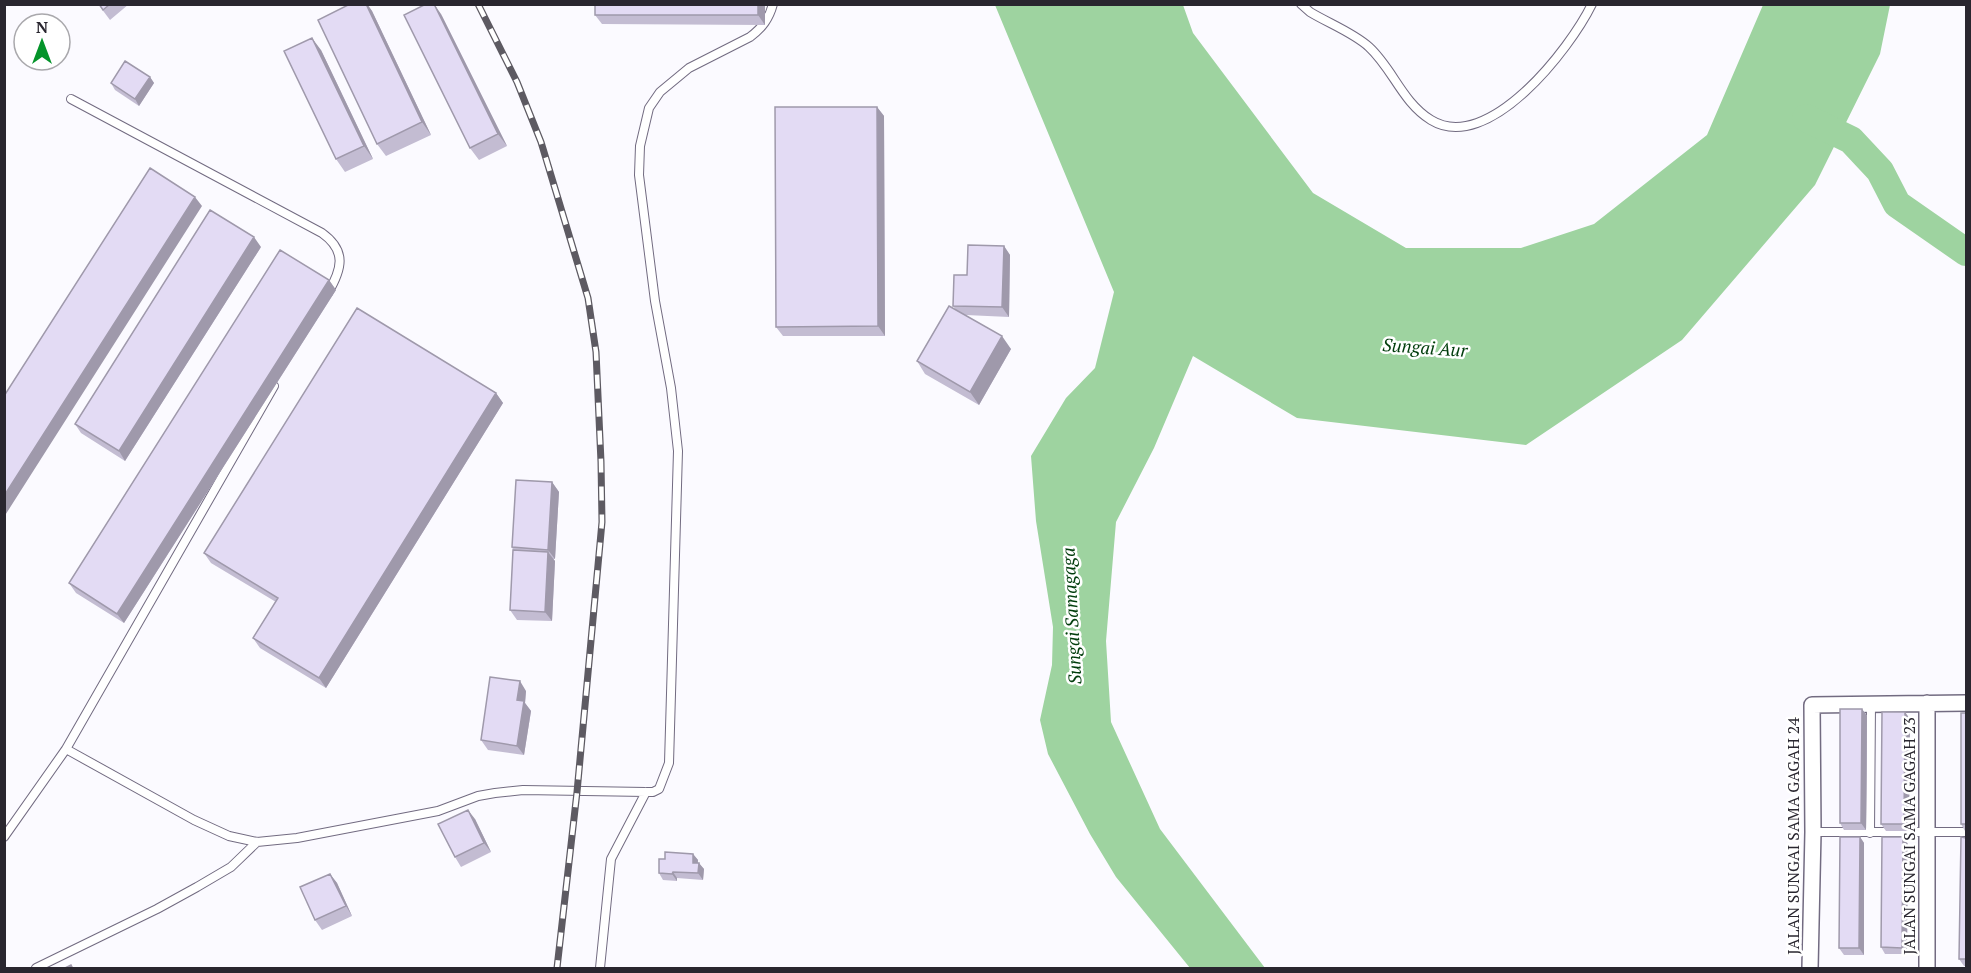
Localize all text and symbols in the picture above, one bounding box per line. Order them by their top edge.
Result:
north arrow [12,12,72,72]
text: N [36,16,48,38]
water label: Sungai Aur [1382,332,1469,362]
water label: Sungai Samagaga [1055,547,1087,685]
street label: JALAN SUNGAI SAMA GAGAH 24 [1782,717,1804,955]
street label: JALAN SUNGAI SAMA GAGAH 23 [1898,717,1920,955]

